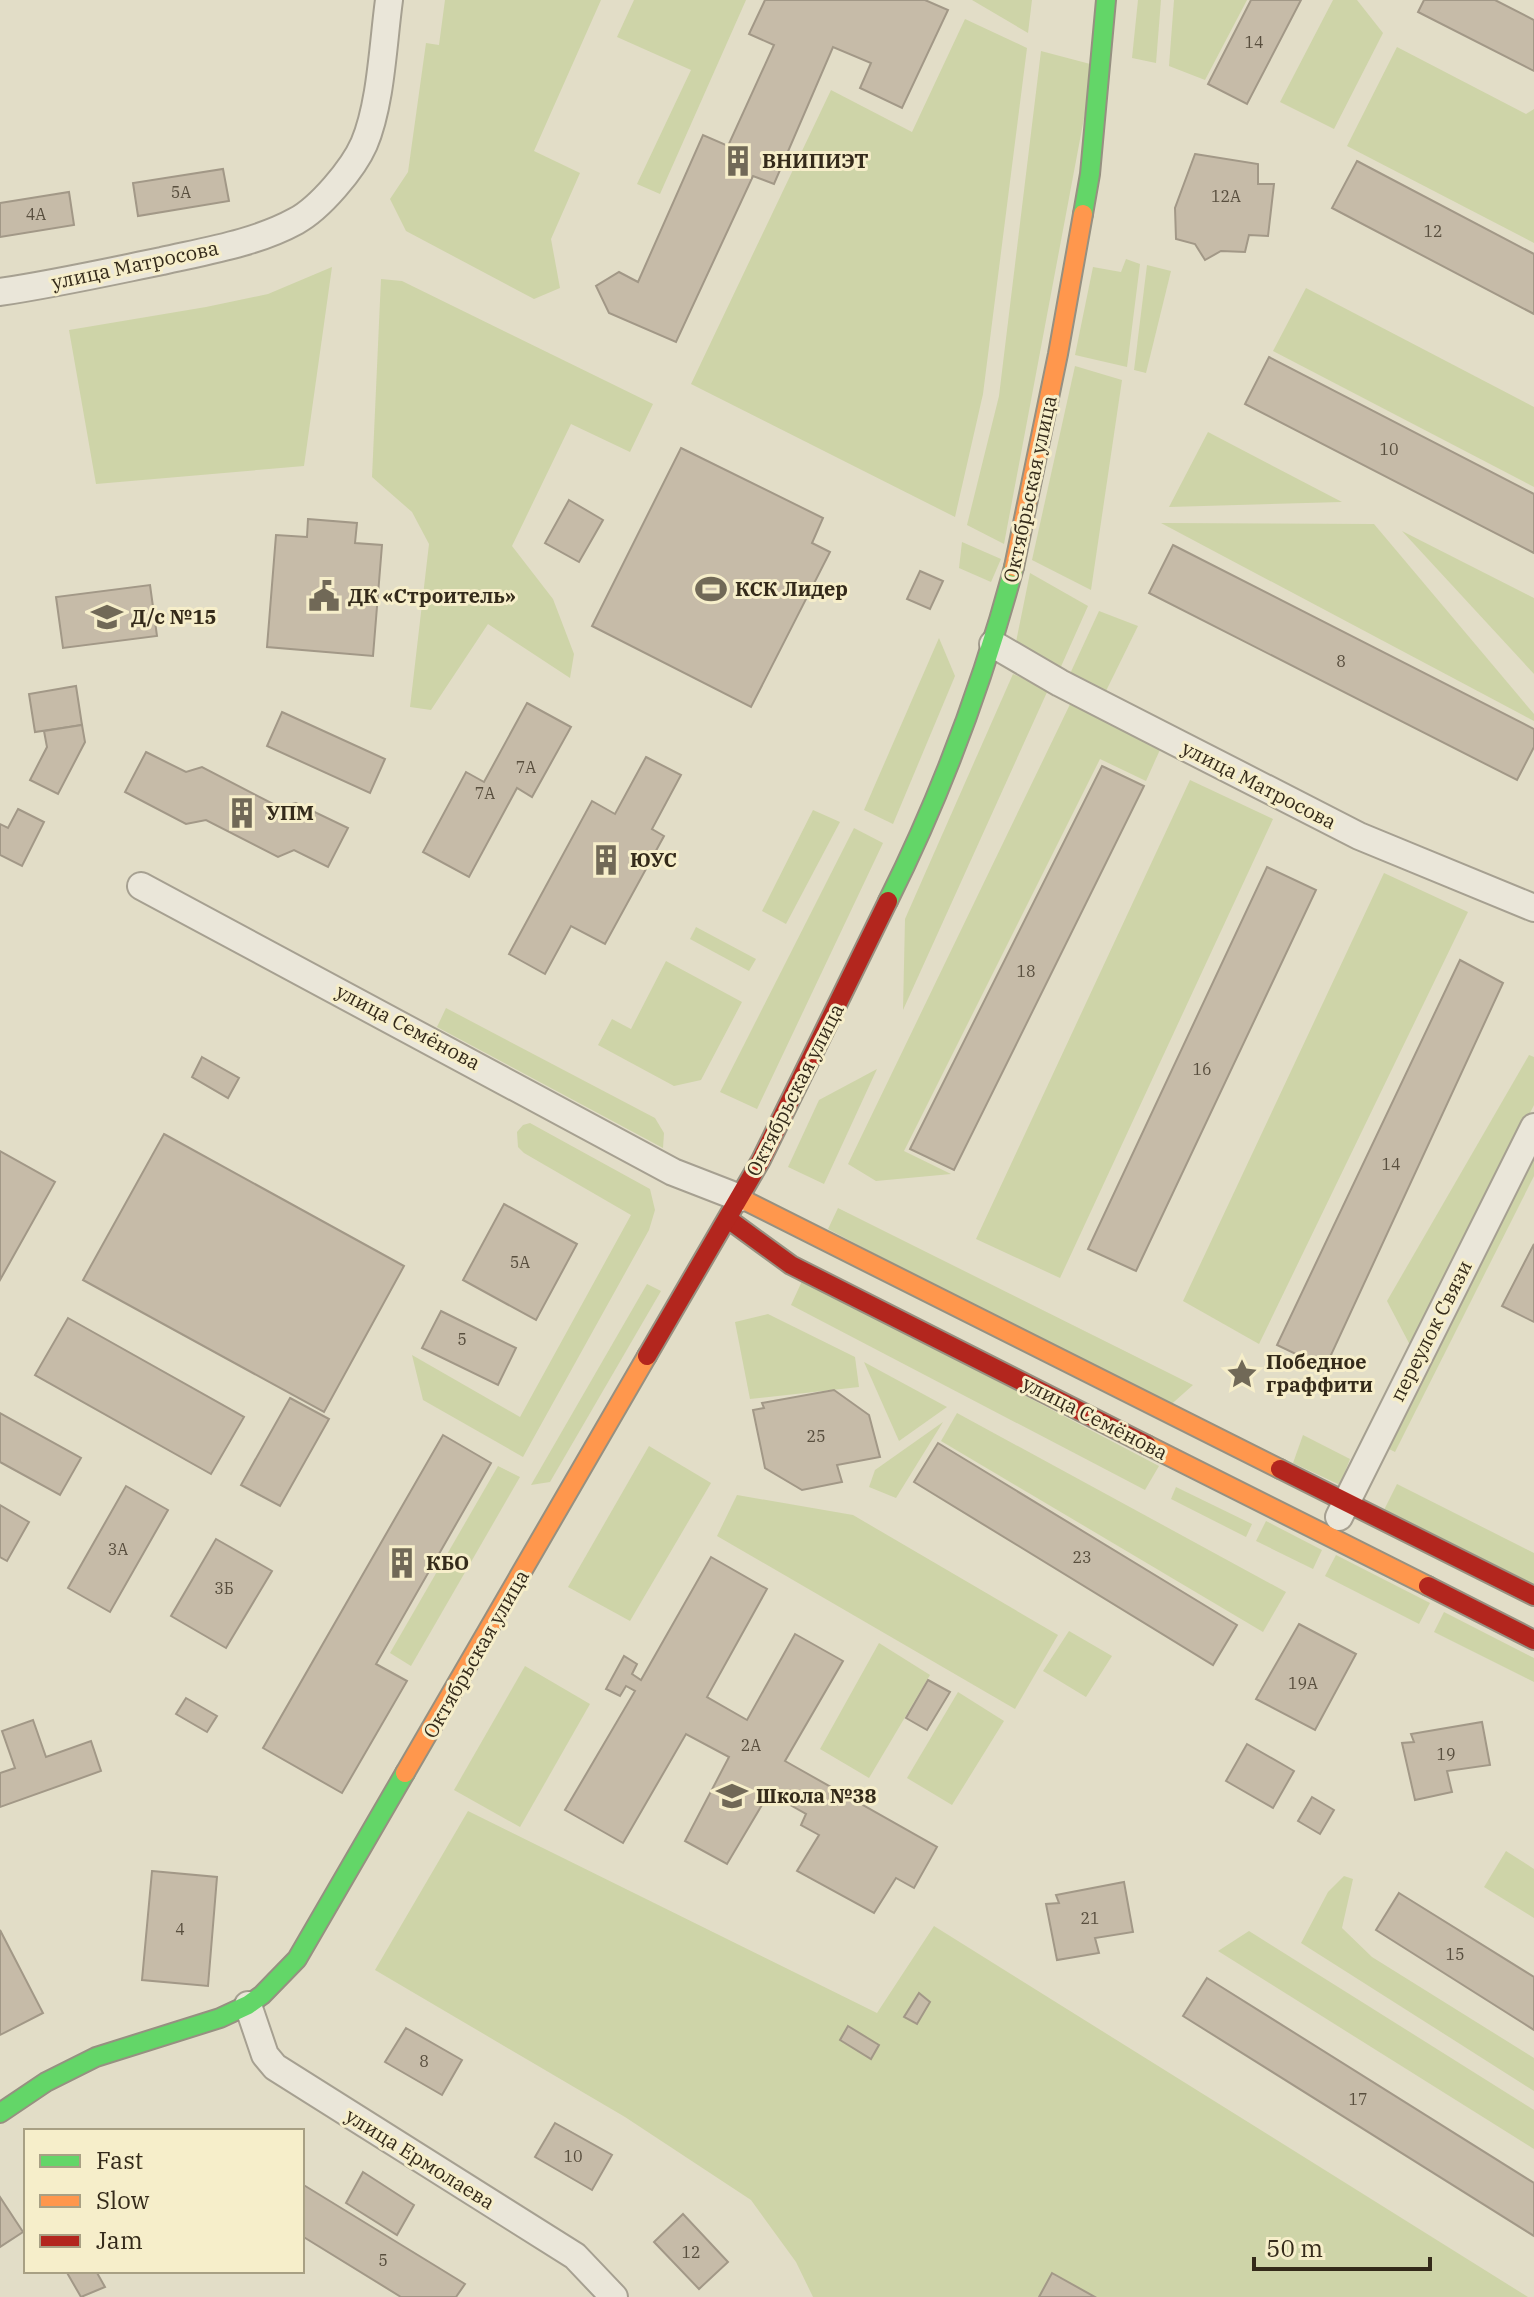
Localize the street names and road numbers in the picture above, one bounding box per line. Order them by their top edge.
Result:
street label: улица Матросова [49,234,221,295]
street label: Октябрьская улица [996,393,1063,585]
street label: улица Матросова [1177,734,1341,835]
street label: улица Семёнова [331,977,485,1076]
street label: Октябрьская улица [739,999,850,1181]
street label: переулок Связи [1383,1255,1478,1406]
street label: улица Семёнова [1018,1369,1173,1466]
street label: Октябрьская улица [416,1564,535,1743]
street label: улица Ермолаева [341,2102,500,2215]

